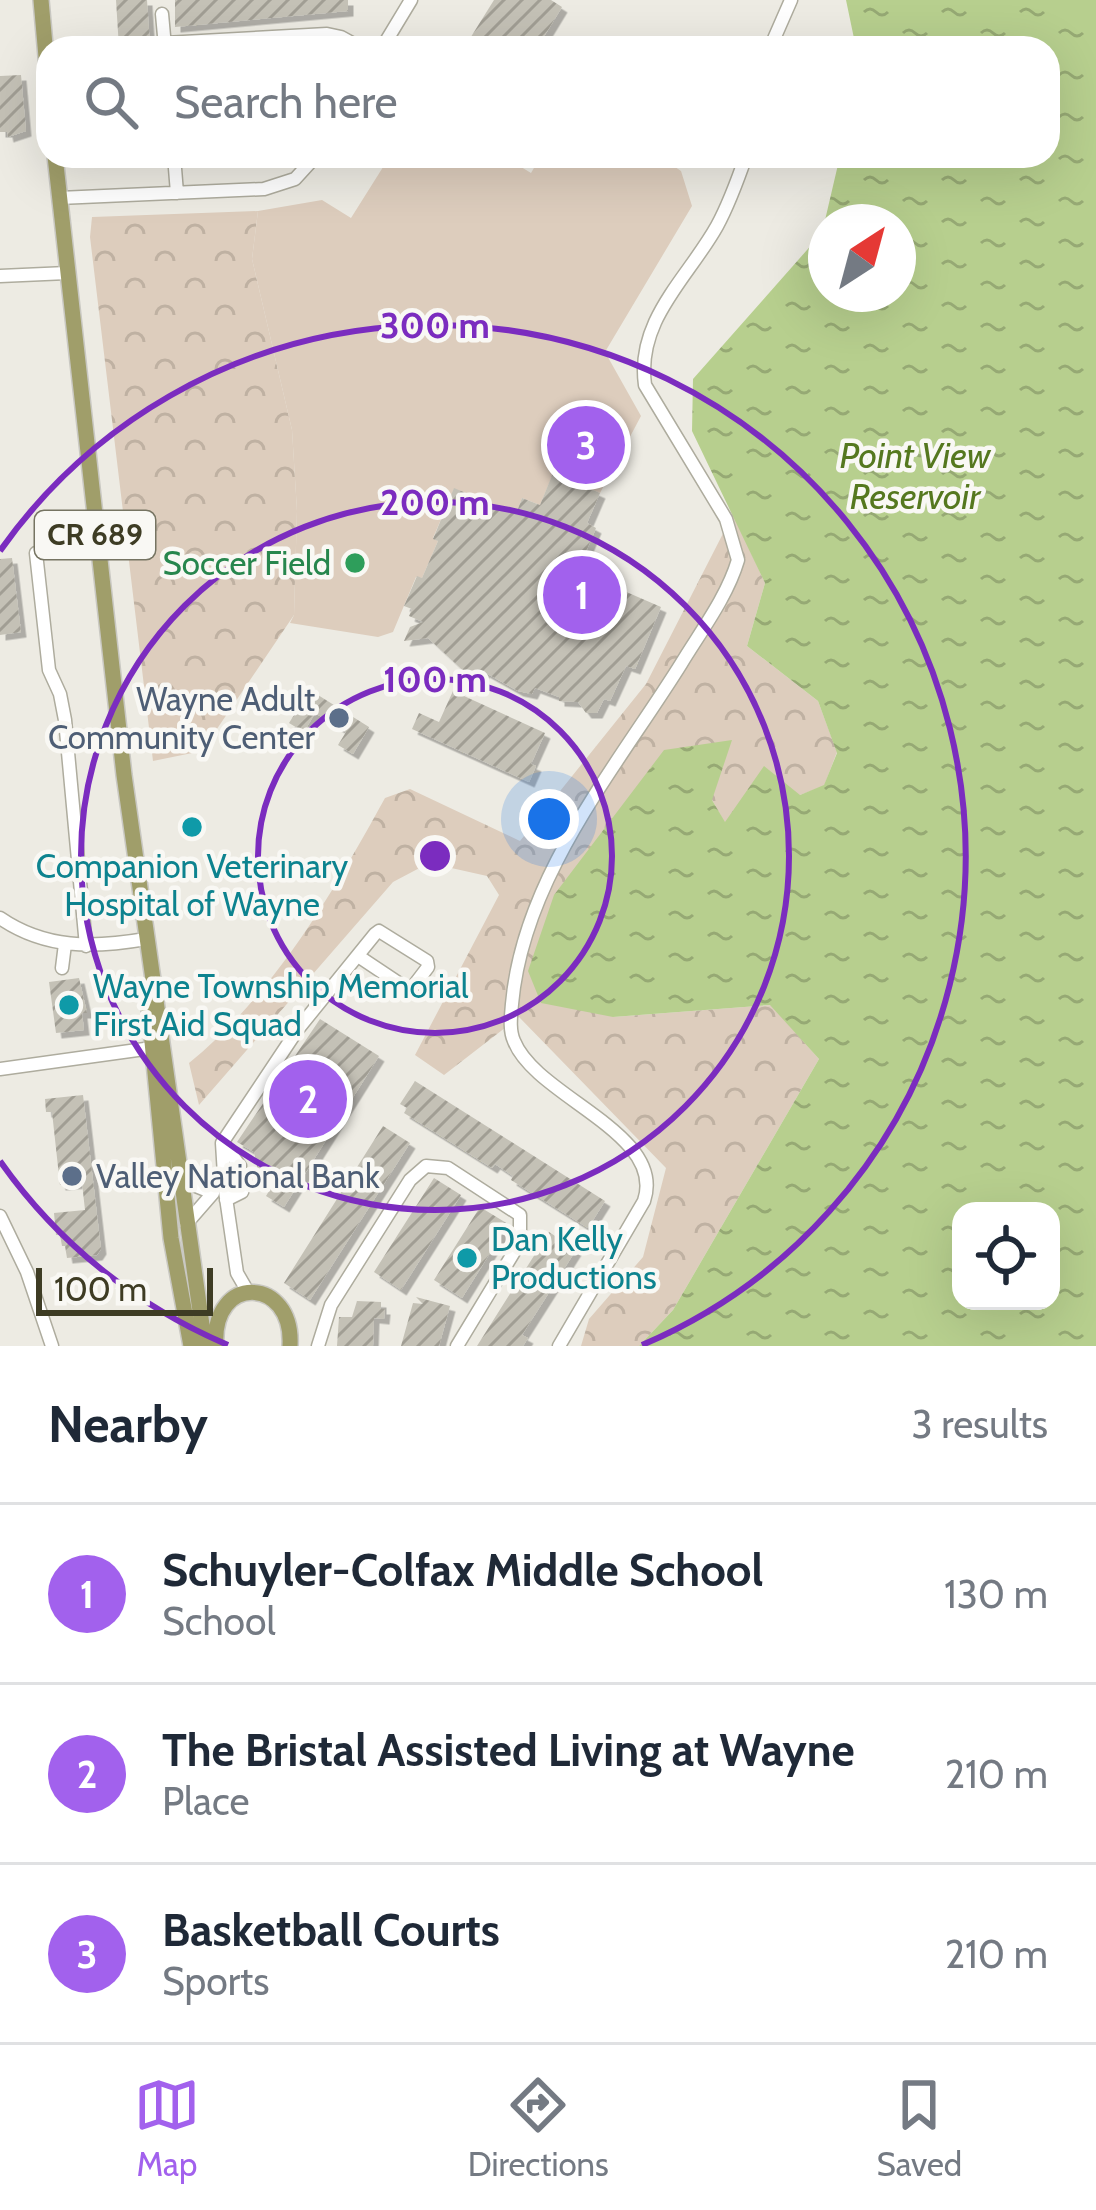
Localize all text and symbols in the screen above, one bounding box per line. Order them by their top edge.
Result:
search box [36,36,1060,168]
icon: search [78,69,144,135]
text: Search here [174,75,398,129]
north arrow [808,204,916,312]
text: 300 m [380,303,490,347]
pin: 3 [547,400,625,490]
water label: Point View Reservoir [839,433,992,518]
text: 200 m [380,480,490,524]
road number: CR 689 [35,511,155,559]
place label: Soccer Field [162,543,331,583]
marker: Soccer Field [342,550,368,576]
pin: 1 [543,550,621,640]
text: 100 m [383,657,487,701]
place label: Wayne Adult Community Center [48,679,316,757]
marker: Wayne Adult Community Center [326,705,352,731]
your location [519,789,579,849]
marker: Companion Veterinary Hospital of Wayne [179,814,205,840]
centre of rings [414,835,456,877]
place label: Companion Veterinary Hospital of Wayne [36,846,349,924]
place label: Wayne Township Memorial First Aid Squad [93,966,469,1044]
marker: Wayne Township Memorial First Aid Squad [56,992,82,1018]
pin: 2 [269,1054,347,1144]
place label: Valley National Bank [96,1156,380,1196]
marker: Valley National Bank [59,1163,85,1189]
map controls [952,1202,1060,1310]
button: locate [952,1202,1060,1310]
place label: Dan Kelly Productions [491,1219,657,1297]
marker: Dan Kelly Productions [454,1245,480,1271]
scale bar [36,1262,213,1315]
text: 100 m [54,1269,147,1309]
text: Nearby [48,1393,208,1455]
text: 3 results [911,1400,1048,1448]
text: Schuyler-Colfax Middle School [162,1543,763,1597]
text: 1 [80,1570,94,1618]
text: 130 m [944,1570,1048,1618]
text: School [162,1597,276,1645]
text: The Bristal Assisted Living at Wayne [162,1723,855,1777]
text: 2 [77,1750,97,1798]
text: 210 m [945,1750,1048,1798]
text: Place [162,1777,249,1825]
text: Basketball Courts [162,1903,500,1957]
text: 3 [76,1930,98,1978]
text: 210 m [945,1930,1048,1978]
text: Sports [162,1957,269,2005]
tab: Map [134,2072,200,2184]
tab: Directions [468,2072,609,2184]
tab: Saved [876,2072,962,2184]

